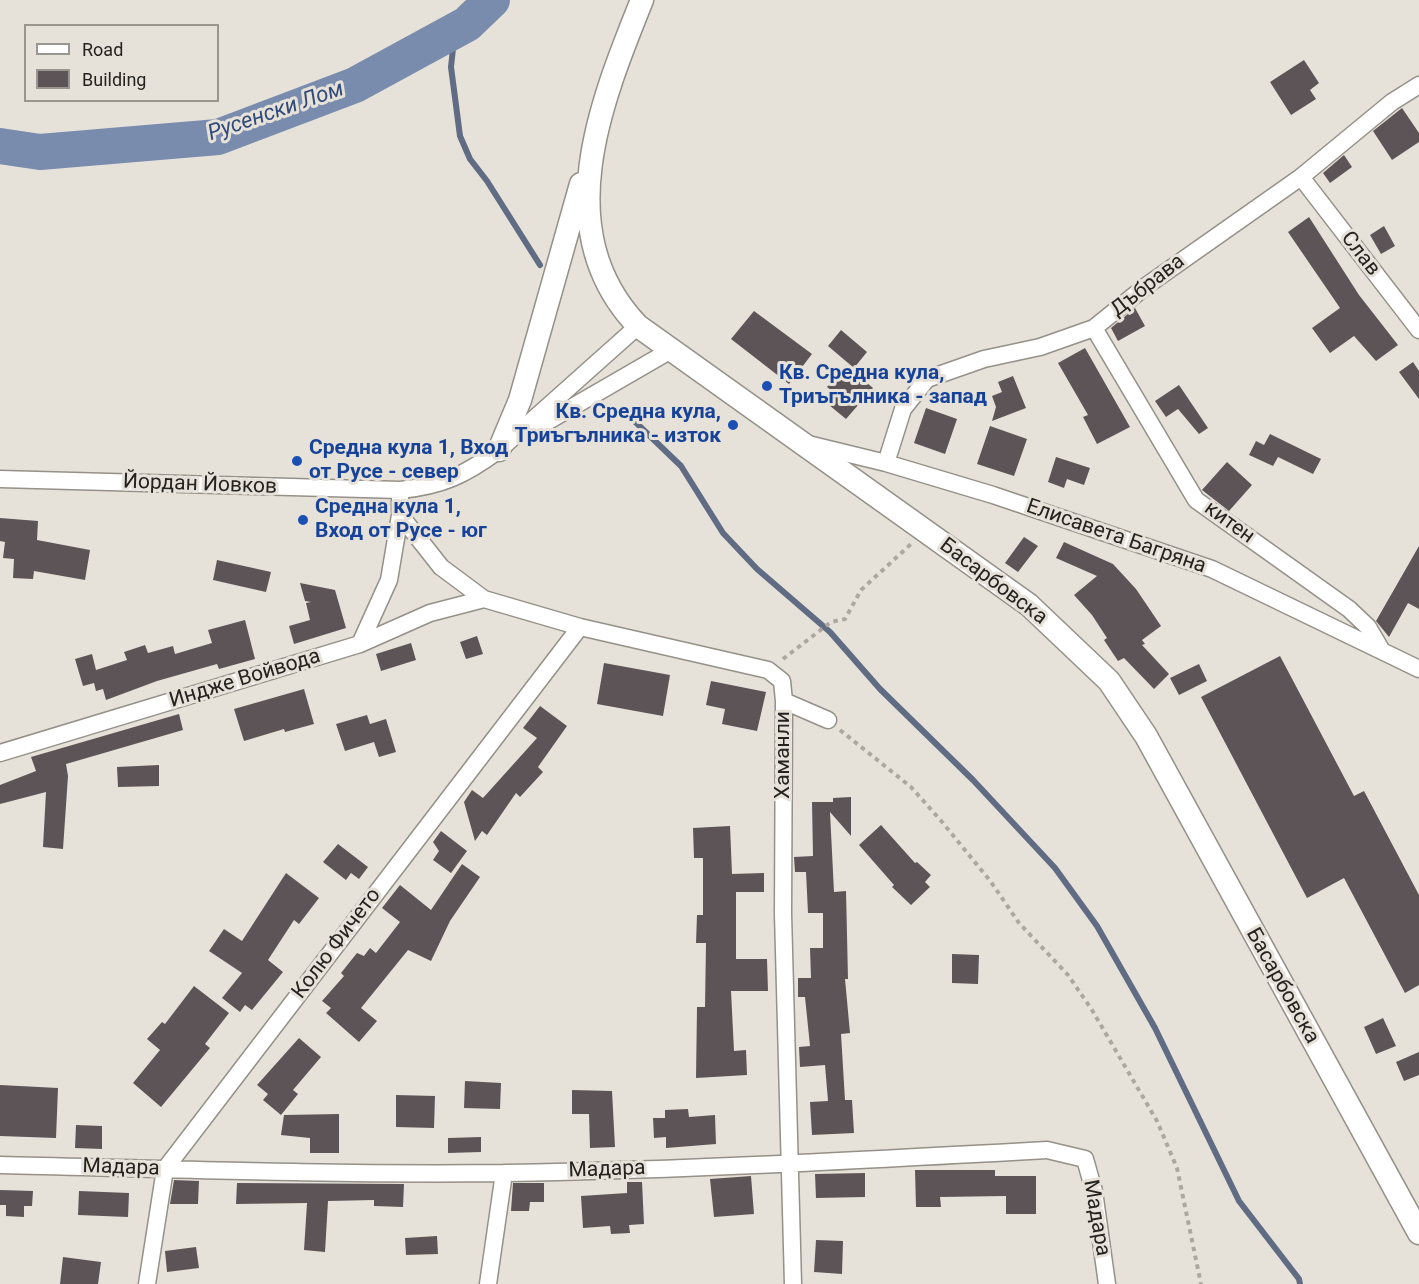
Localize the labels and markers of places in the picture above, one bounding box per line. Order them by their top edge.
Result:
place label: Кв. Средна кула, Триъгълника - запад [779,361,987,411]
marker: Кв. Средна кула, Триъгълника - запад [760,379,774,393]
place label: Кв. Средна кула, Триъгълника - изток [515,400,721,450]
marker: Кв. Средна кула, Триъгълника - изток [726,418,740,432]
place label: Средна кула 1, Вход от Русе - север [309,436,508,486]
marker: Средна кула 1, Вход от Русе - север [290,454,304,468]
place label: Средна кула 1, Вход от Русе - юг [315,495,487,545]
marker: Средна кула 1, Вход от Русе - юг [296,513,310,527]

